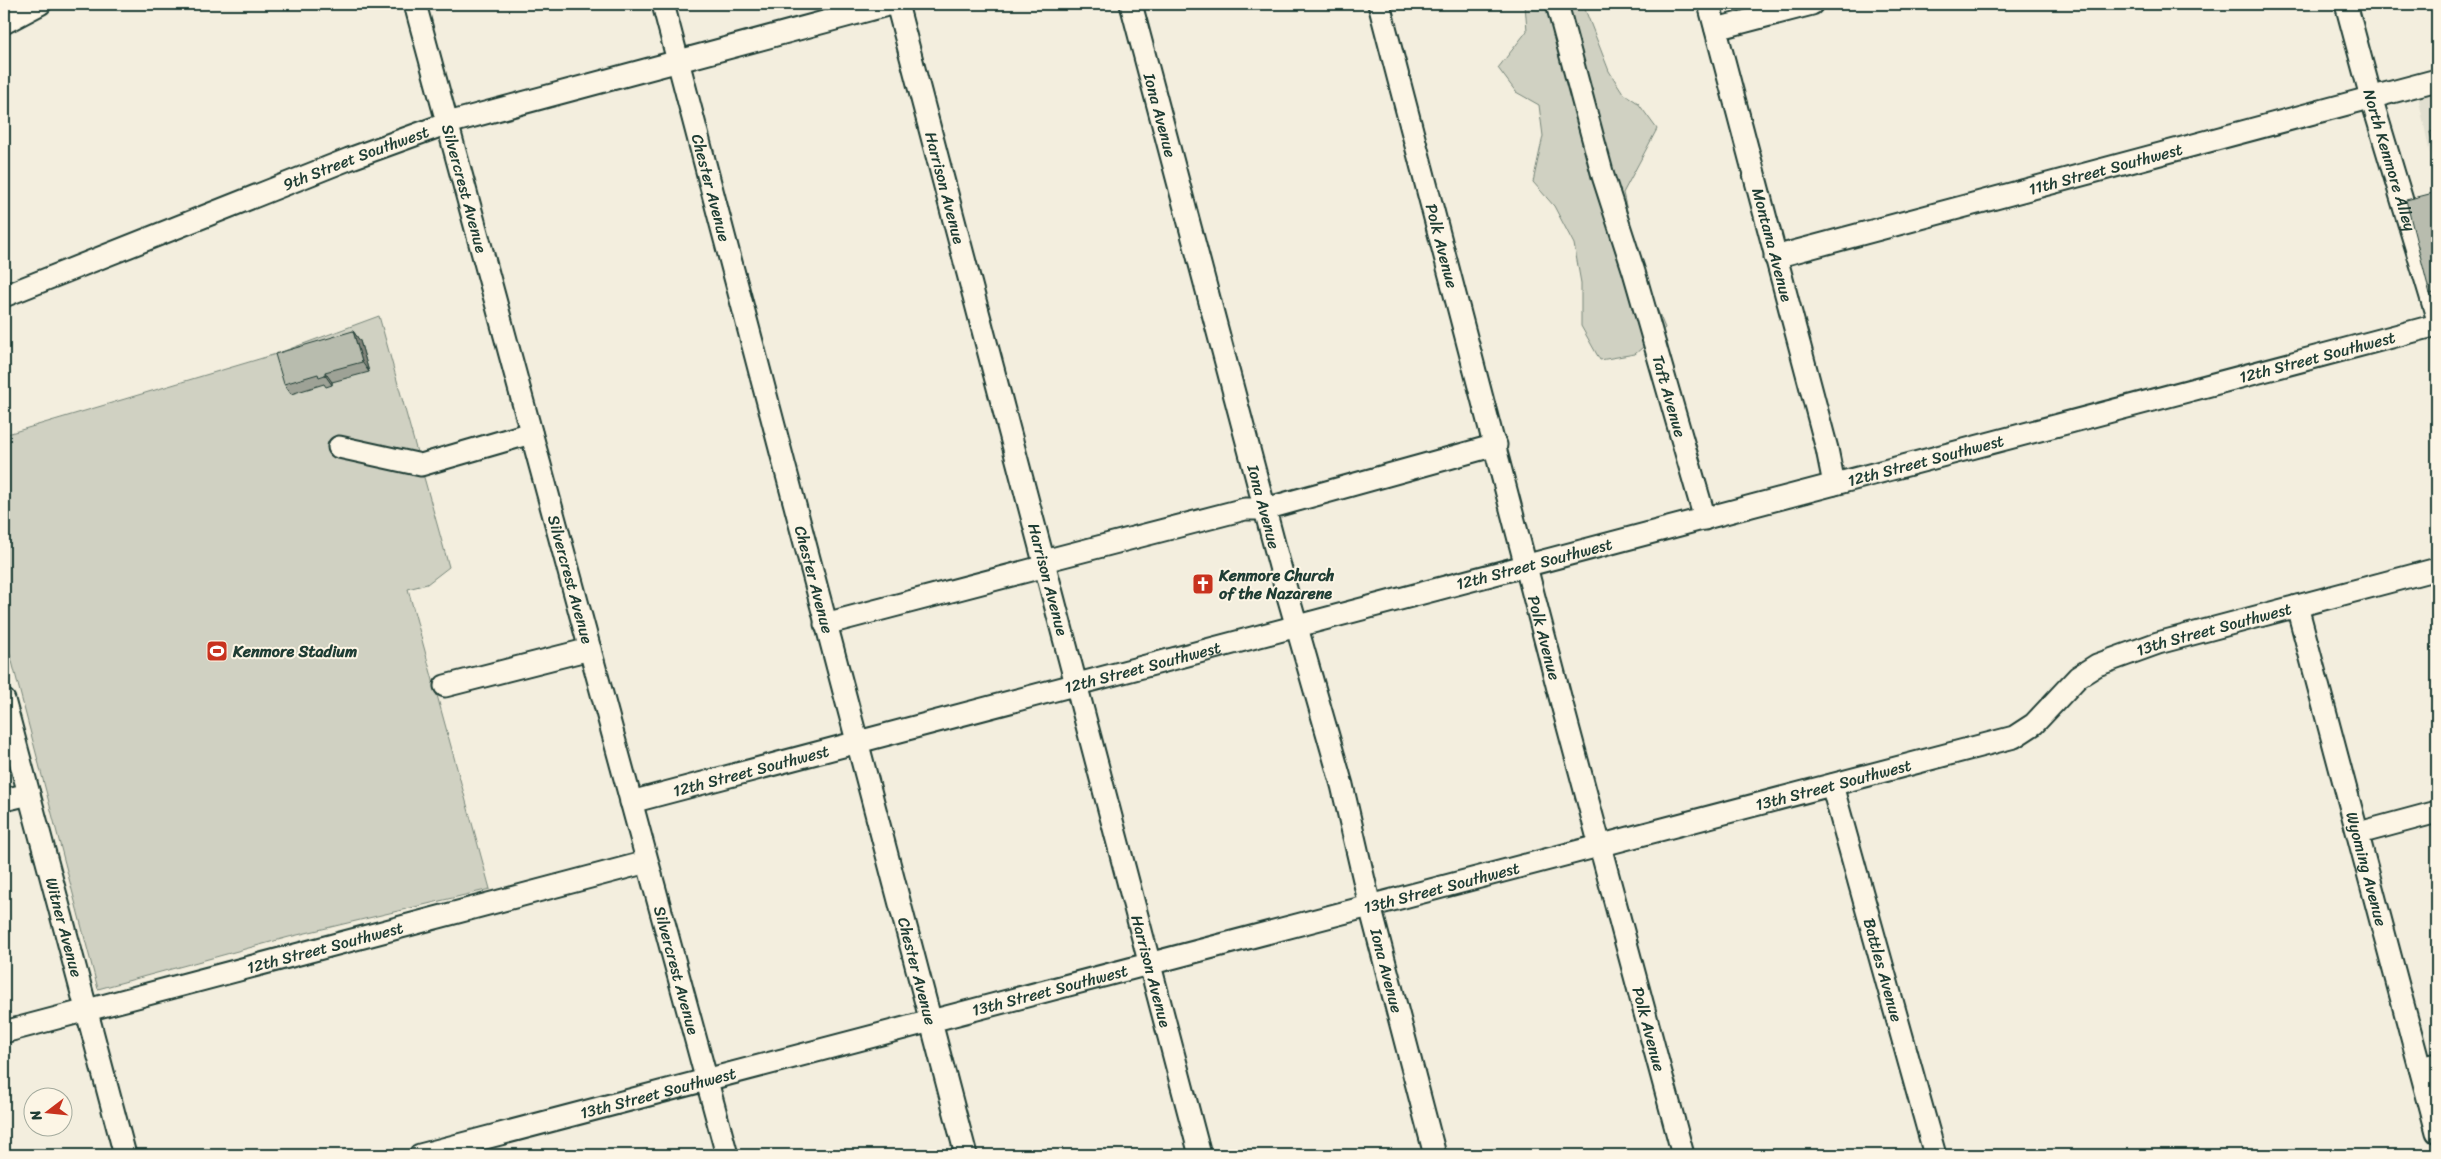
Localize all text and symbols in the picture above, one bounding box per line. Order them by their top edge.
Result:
street label: Iona Avenue [1135,69,1186,161]
street label: North Kenmore Alley [2355,86,2425,235]
street label: 9th Street Southwest [278,117,433,198]
street label: Silvercrest Avenue [434,121,496,256]
street label: Harrison Avenue [917,128,974,247]
street label: Chester Avenue [683,131,739,245]
street label: 11th Street Southwest [2025,134,2186,203]
street label: Montana Avenue [1744,184,1802,305]
street label: Polk Avenue [1417,200,1467,291]
street label: 12th Street Southwest [2236,322,2399,391]
street label: Taft Avenue [1644,351,1695,441]
street label: 12th Street Southwest [1844,426,2007,495]
street label: Iona Avenue [1239,460,1289,552]
street label: Silvercrest Avenue [540,512,602,647]
street label: Harrison Avenue [1020,520,1077,639]
street label: Chester Avenue [786,522,843,637]
street label: 12th Street Southwest [1453,529,1615,598]
place label: Kenmore Church of the Nazarene [1218,561,1335,608]
church icon: Kenmore Church of the Nazarene [1191,572,1215,596]
street label: Polk Avenue [1520,592,1570,683]
street label: 13th Street Southwest [2132,594,2295,664]
street label: 12th Street Southwest [1061,632,1224,701]
place label: Kenmore Stadium [232,637,357,666]
sports icon: Kenmore Stadium [205,639,229,663]
street label: 12th Street Southwest [670,736,832,805]
street label: 13th Street Southwest [1752,750,1914,819]
street label: Wyoming Avenue [2338,808,2396,929]
street label: 13th Street Southwest [1360,853,1523,921]
street label: Witner Avenue [37,874,92,980]
street label: Silvercrest Avenue [646,902,708,1038]
street label: Harrison Avenue [1123,912,1180,1031]
street label: 12th Street Southwest [244,913,406,982]
street label: Chester Avenue [889,914,946,1028]
street label: Battles Avenue [1855,915,1912,1025]
street label: Iona Avenue [1362,924,1412,1016]
street label: 13th Street Southwest [969,956,1131,1024]
street label: Polk Avenue [1624,983,1674,1075]
street label: 13th Street Southwest [577,1058,739,1127]
north arrow [22,1086,72,1136]
text: N [23,1107,50,1125]

